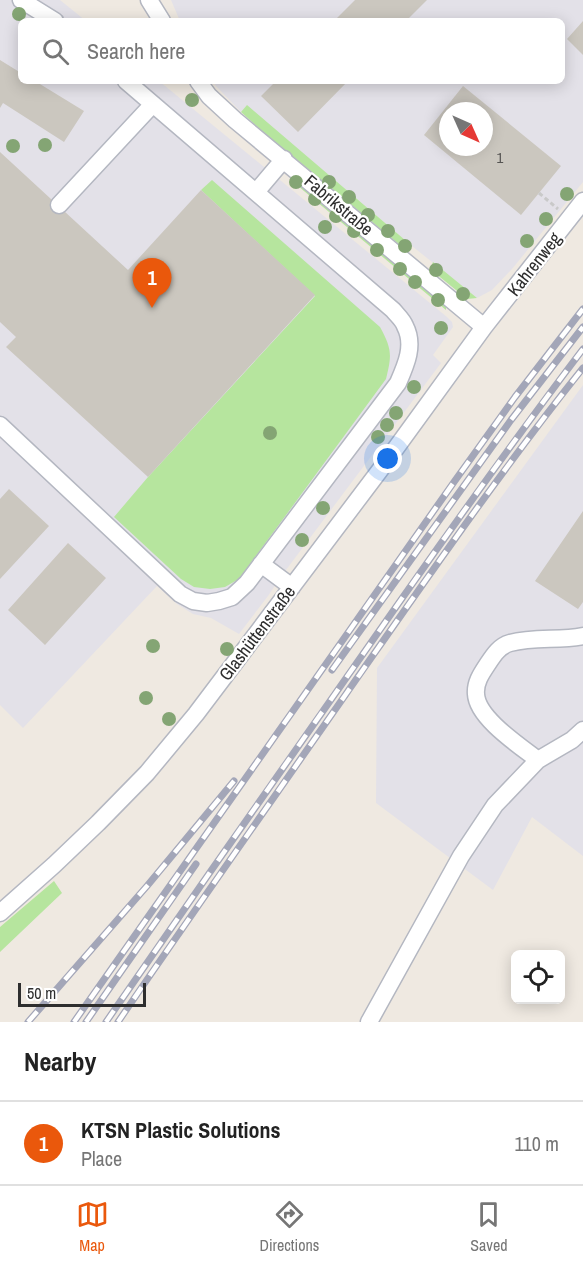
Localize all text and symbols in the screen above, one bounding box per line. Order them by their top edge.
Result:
search box [18,18,565,84]
icon: search [39,35,72,68]
text: Search here [87,36,185,66]
north arrow [439,102,493,156]
house number: 1 [497,147,504,168]
street label: Fabrikstraße [299,169,379,241]
street label: Kahrenweg [501,226,567,301]
pin: 1 [132,258,172,308]
your location [373,444,402,473]
street label: Glashüttenstraße [213,580,301,686]
map controls [511,950,565,1004]
button: locate [511,950,565,1004]
scale bar [18,980,146,1008]
text: 50 m [27,982,56,1004]
text: Nearby [24,1044,96,1079]
text: KTSN Plastic Solutions [81,1115,281,1145]
text: 1 [39,1130,48,1157]
text: 110 m [515,1130,559,1157]
text: Place [81,1145,122,1172]
tab: Map [76,1198,109,1256]
tab: Directions [260,1198,319,1256]
tab: Saved [470,1198,508,1256]

